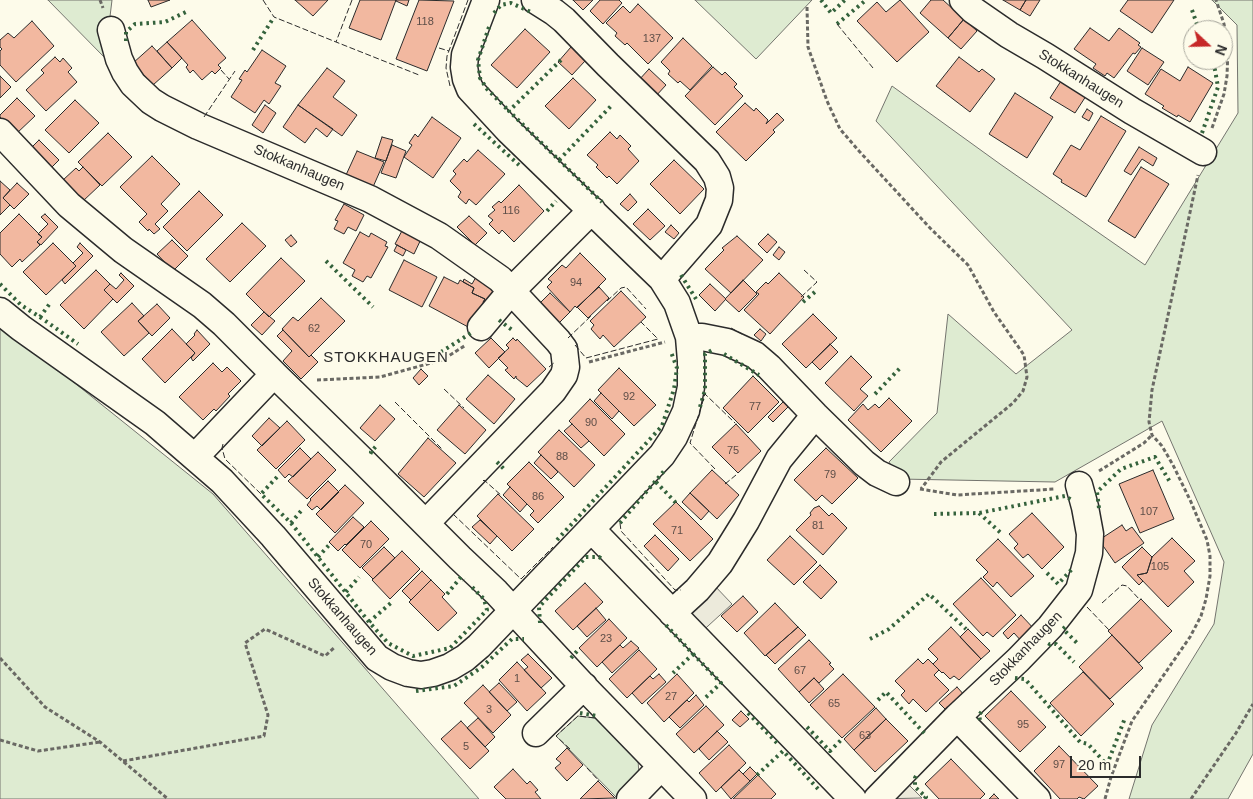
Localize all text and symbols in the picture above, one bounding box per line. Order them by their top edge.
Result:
house number: 118 [416,15,434,29]
north arrow [1183,20,1233,70]
house number: 137 [643,32,661,46]
text: N [1212,42,1230,58]
street label: Stokkanhaugen [1035,46,1127,112]
street label: Stokkanhaugen [251,141,347,195]
house number: 116 [502,204,520,218]
house number: 94 [570,276,582,290]
house number: 62 [308,322,320,336]
district label: STOKKHAUGEN [322,349,450,367]
house number: 92 [623,390,635,404]
house number: 77 [749,400,761,414]
house number: 90 [585,416,597,430]
house number: 75 [727,444,739,458]
house number: 88 [556,450,568,464]
house number: 79 [824,468,836,482]
house number: 86 [532,490,544,504]
house number: 107 [1140,505,1158,519]
house number: 81 [812,519,824,533]
house number: 71 [671,524,683,538]
house number: 70 [360,538,372,552]
house number: 105 [1151,560,1169,574]
street label: Stokkanhaugen [304,575,380,659]
street label: Stokkanhaugen [986,608,1066,690]
house number: 23 [600,632,612,646]
house number: 67 [794,664,806,678]
house number: 1 [514,672,520,686]
house number: 27 [665,690,677,704]
house number: 65 [828,697,840,711]
house number: 3 [486,703,492,717]
house number: 95 [1017,718,1029,732]
house number: 63 [859,729,871,743]
house number: 5 [463,740,469,754]
scale bar [1073,746,1144,778]
text: 20 m [1078,756,1111,773]
house number: 97 [1053,758,1065,772]

